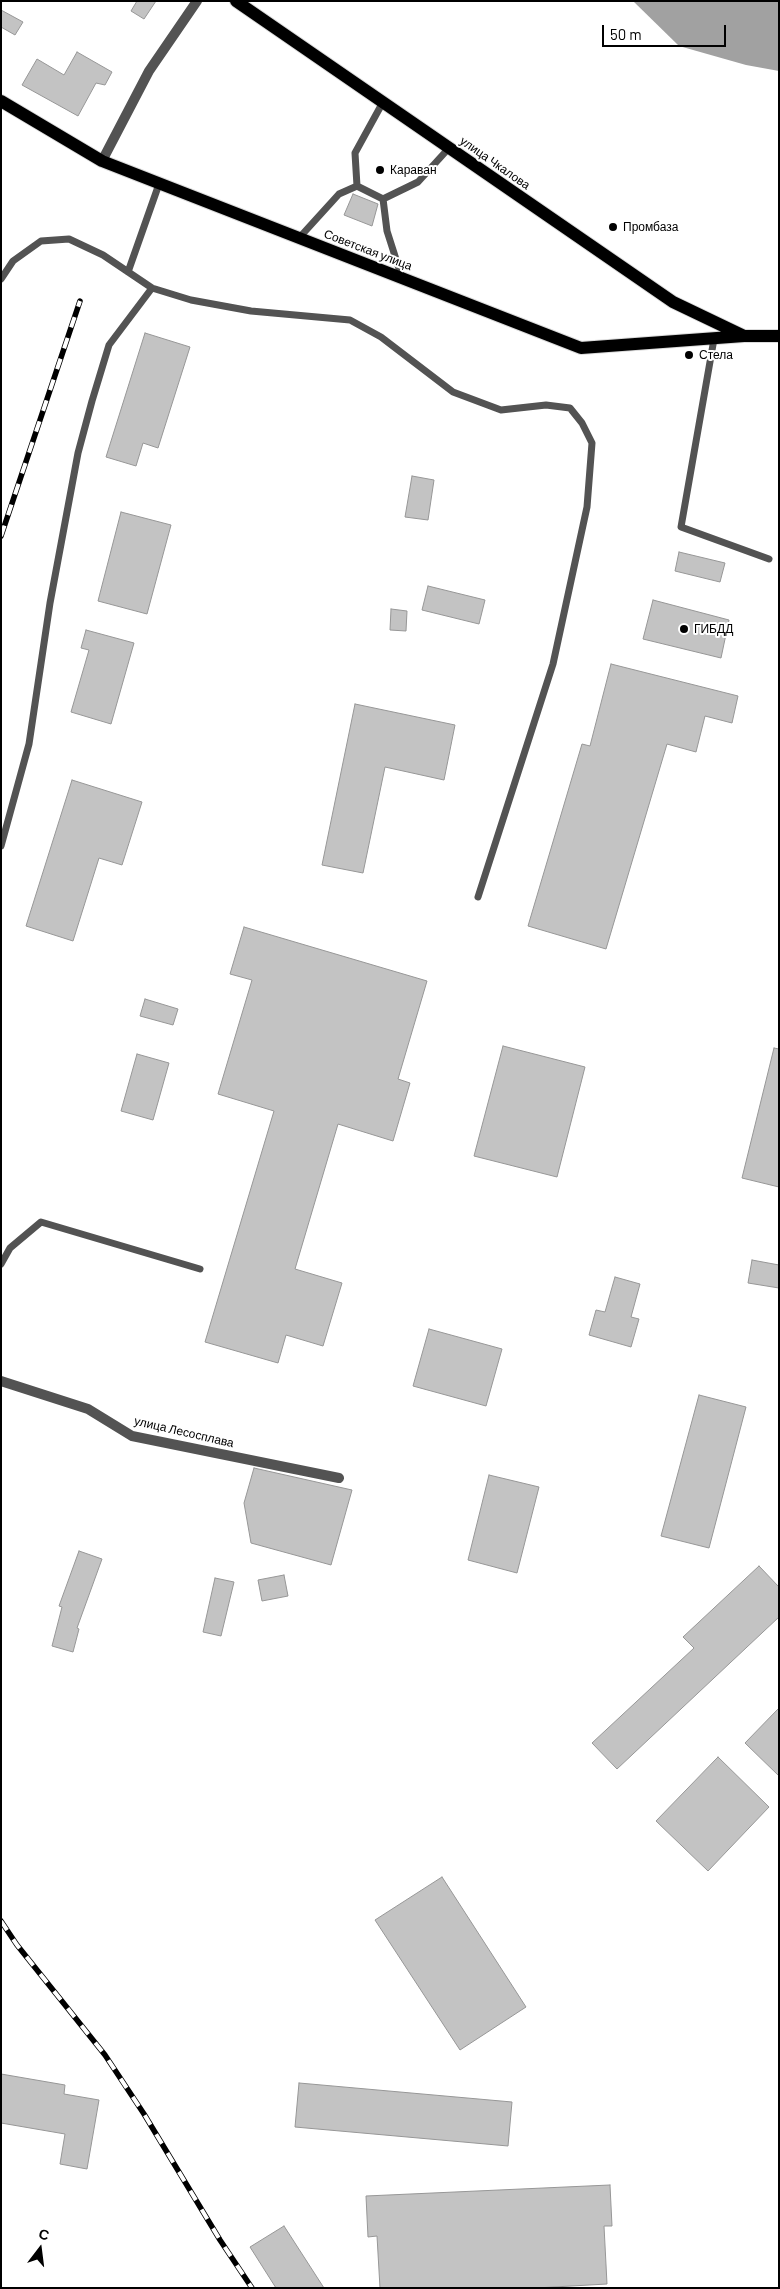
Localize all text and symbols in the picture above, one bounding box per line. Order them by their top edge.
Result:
scale bar [605,15,729,47]
text: 50 m [610,25,642,43]
street label: улица Чкалова [457,133,533,193]
place label: Караван [390,163,437,177]
marker: Караван [374,164,386,176]
place label: Промбаза [623,220,678,234]
marker: Промбаза [607,221,619,233]
street label: Советская улица [322,227,414,273]
place label: Стела [699,348,733,362]
marker: Стела [683,349,695,361]
place label: ГИБДД [694,622,733,636]
marker: ГИБДД [678,623,690,635]
street label: улица Лесосплава [133,1414,235,1450]
north arrow [15,2224,65,2274]
text: С [37,2225,51,2244]

